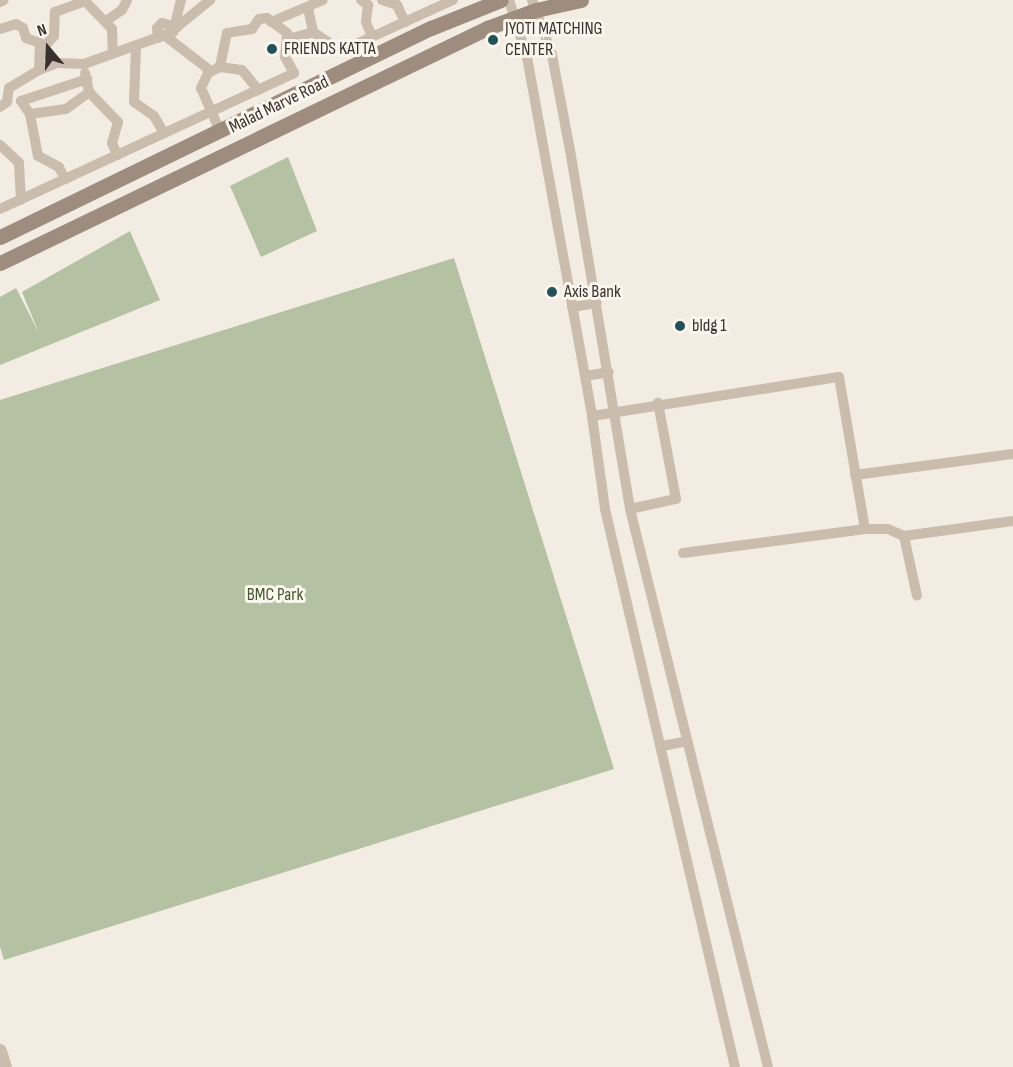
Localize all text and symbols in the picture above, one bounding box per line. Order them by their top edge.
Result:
north arrow [18,18,78,78]
place label: JYOTI MATCHING CENTER [505,19,603,62]
text: N [35,20,49,41]
marker: JYOTI MATCHING CENTER [486,33,500,47]
place label: FRIENDS KATTA [284,38,376,60]
marker: FRIENDS KATTA [265,42,279,56]
street label: Malad Marve Road [226,72,332,138]
place label: Axis Bank [564,281,621,303]
marker: Axis Bank [545,285,559,299]
place label: bldg 1 [692,315,727,337]
marker: bldg 1 [673,319,687,333]
park label: BMC Park [247,584,303,606]

